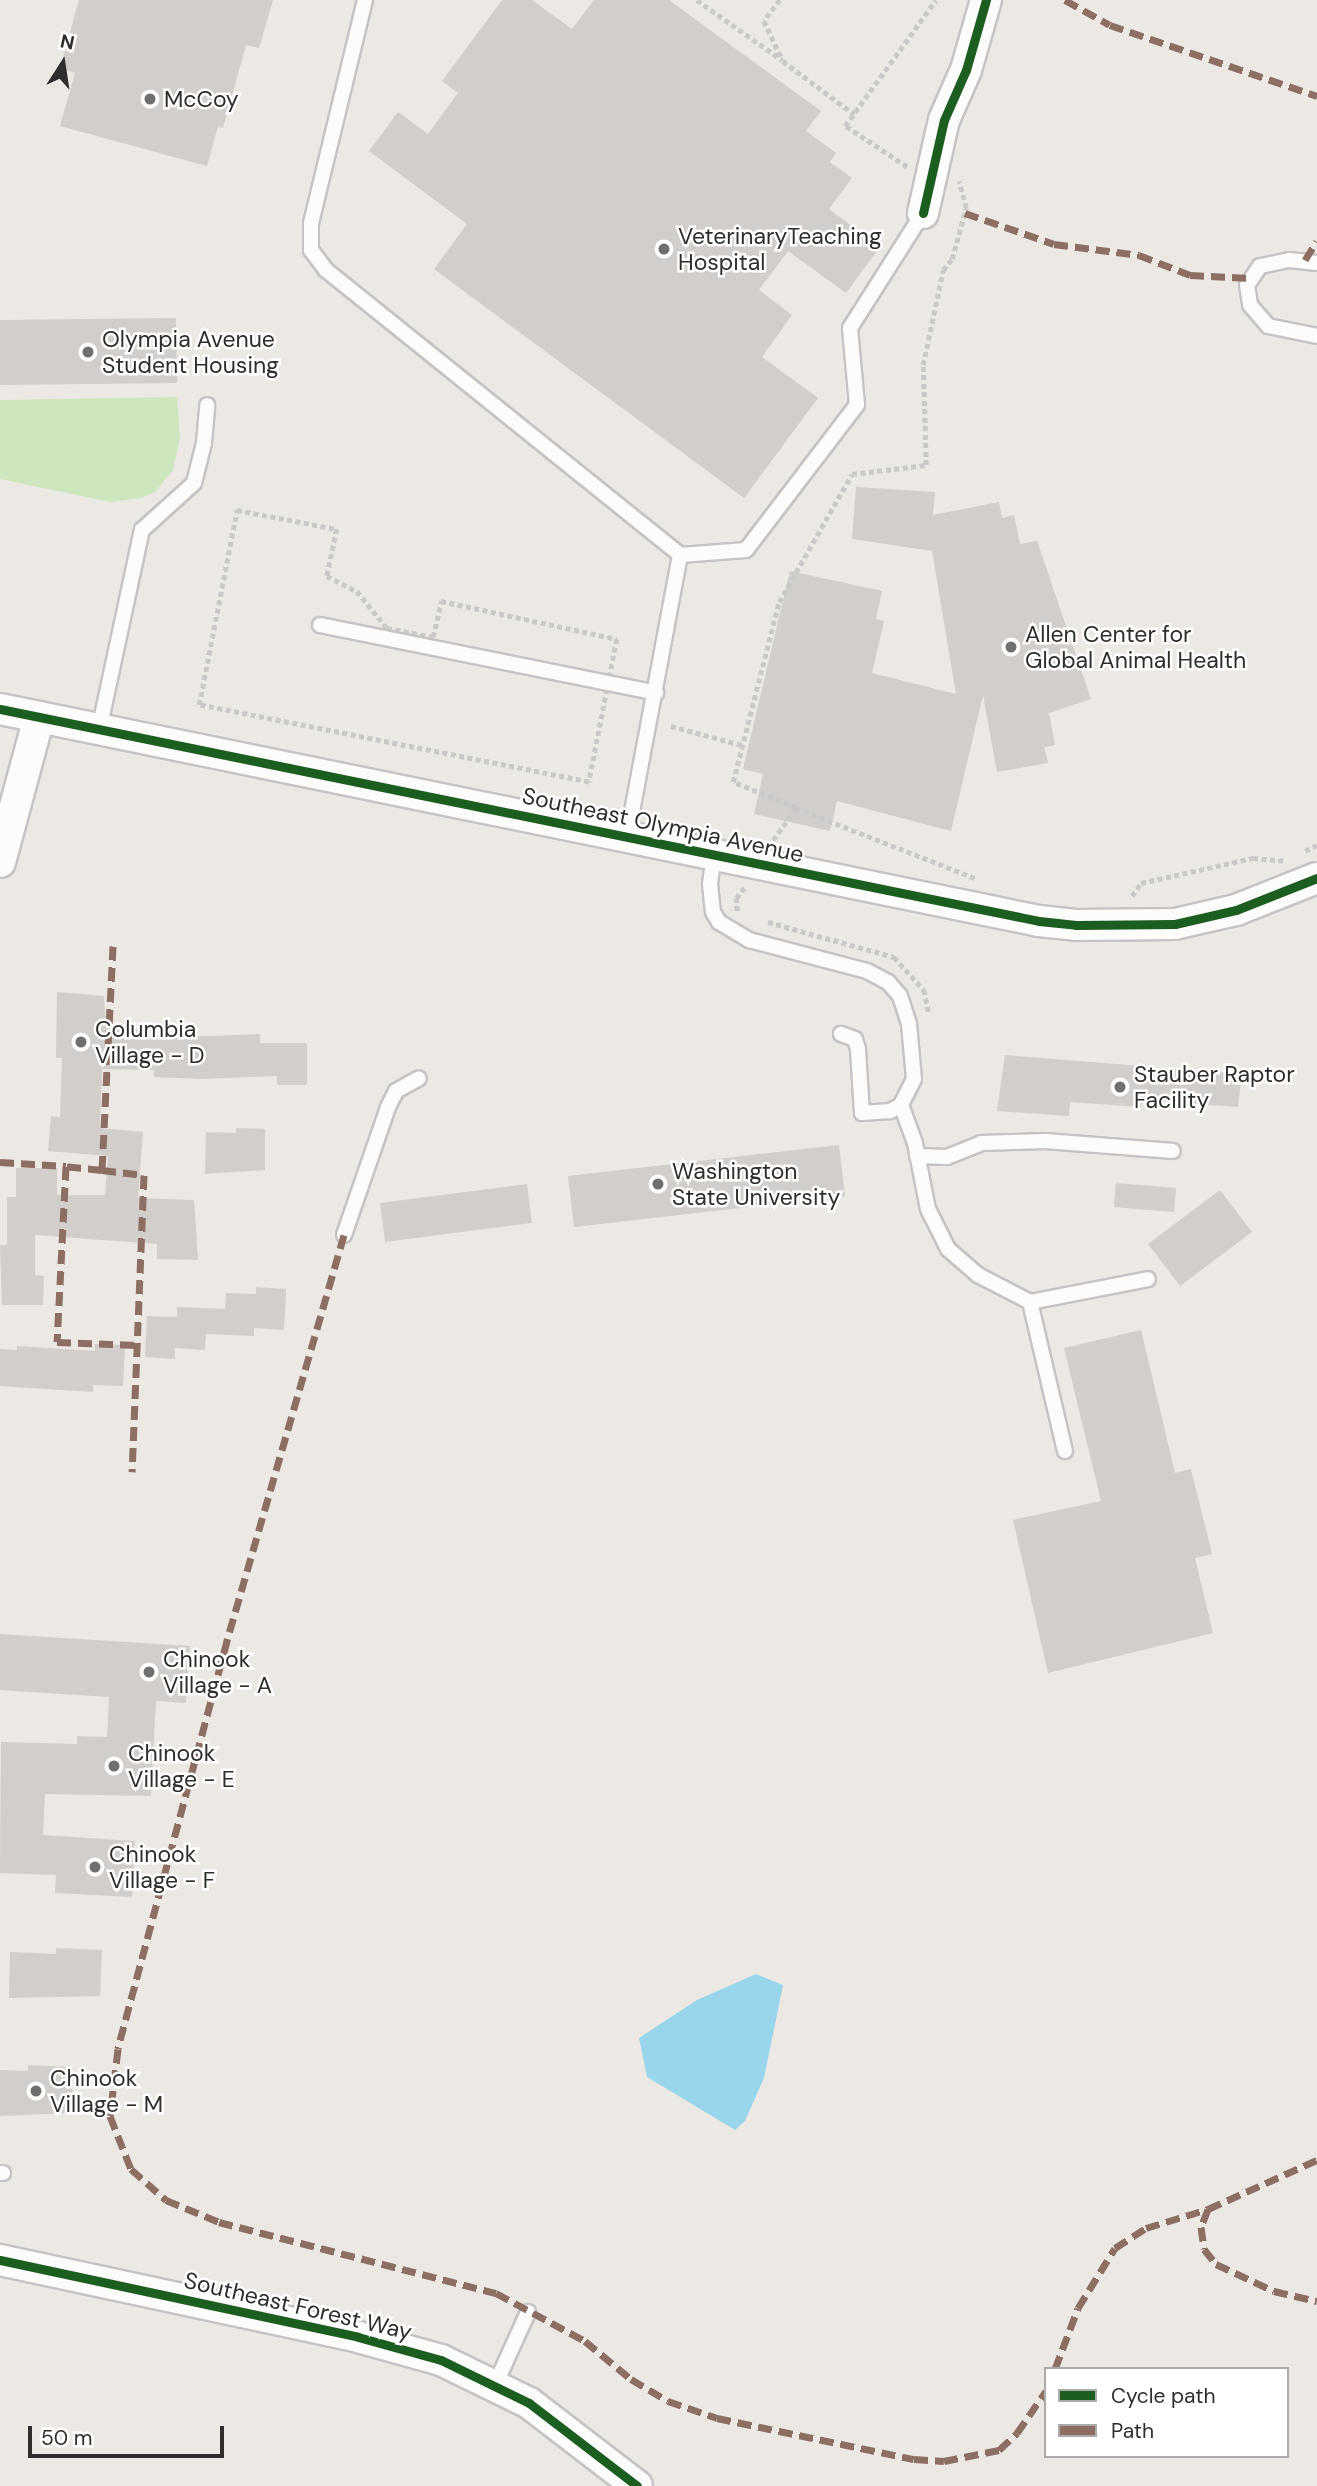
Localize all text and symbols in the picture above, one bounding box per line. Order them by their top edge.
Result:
north arrow [28,28,98,98]
text: N [58,28,77,56]
place label: McCoy [164,85,238,113]
marker: McCoy [142,91,158,107]
place label: VeterinaryTeaching Hospital [678,222,882,276]
marker: VeterinaryTeaching Hospital [656,241,672,257]
place label: Olympia Avenue Student Housing [102,325,279,379]
marker: Olympia Avenue Student Housing [80,344,96,360]
place label: Allen Center for Global Animal Health [1025,620,1246,674]
marker: Allen Center for Global Animal Health [1003,639,1019,655]
street label: Southeast Olympia Avenue [520,782,806,868]
place label: Columbia Village - D [95,1015,205,1069]
marker: Columbia Village - D [73,1034,89,1050]
place label: Stauber Raptor Facility [1134,1060,1295,1114]
marker: Stauber Raptor Facility [1112,1079,1128,1095]
place label: Washington State University [672,1157,840,1211]
marker: Washington State University [650,1176,666,1192]
place label: Chinook Village - A [163,1645,272,1699]
marker: Chinook Village - A [141,1664,157,1680]
place label: Chinook Village - E [128,1739,235,1793]
marker: Chinook Village - E [106,1758,122,1774]
place label: Chinook Village - F [109,1840,215,1894]
marker: Chinook Village - F [87,1859,103,1875]
place label: Chinook Village - M [50,2064,163,2118]
marker: Chinook Village - M [28,2083,44,2099]
street label: Southeast Forest Way [181,2266,415,2346]
legend [1044,2367,1289,2458]
text: Cycle path [1111,2382,1216,2410]
scale bar [32,2412,228,2456]
text: Path [1111,2417,1154,2445]
text: 50 m [41,2424,92,2452]

